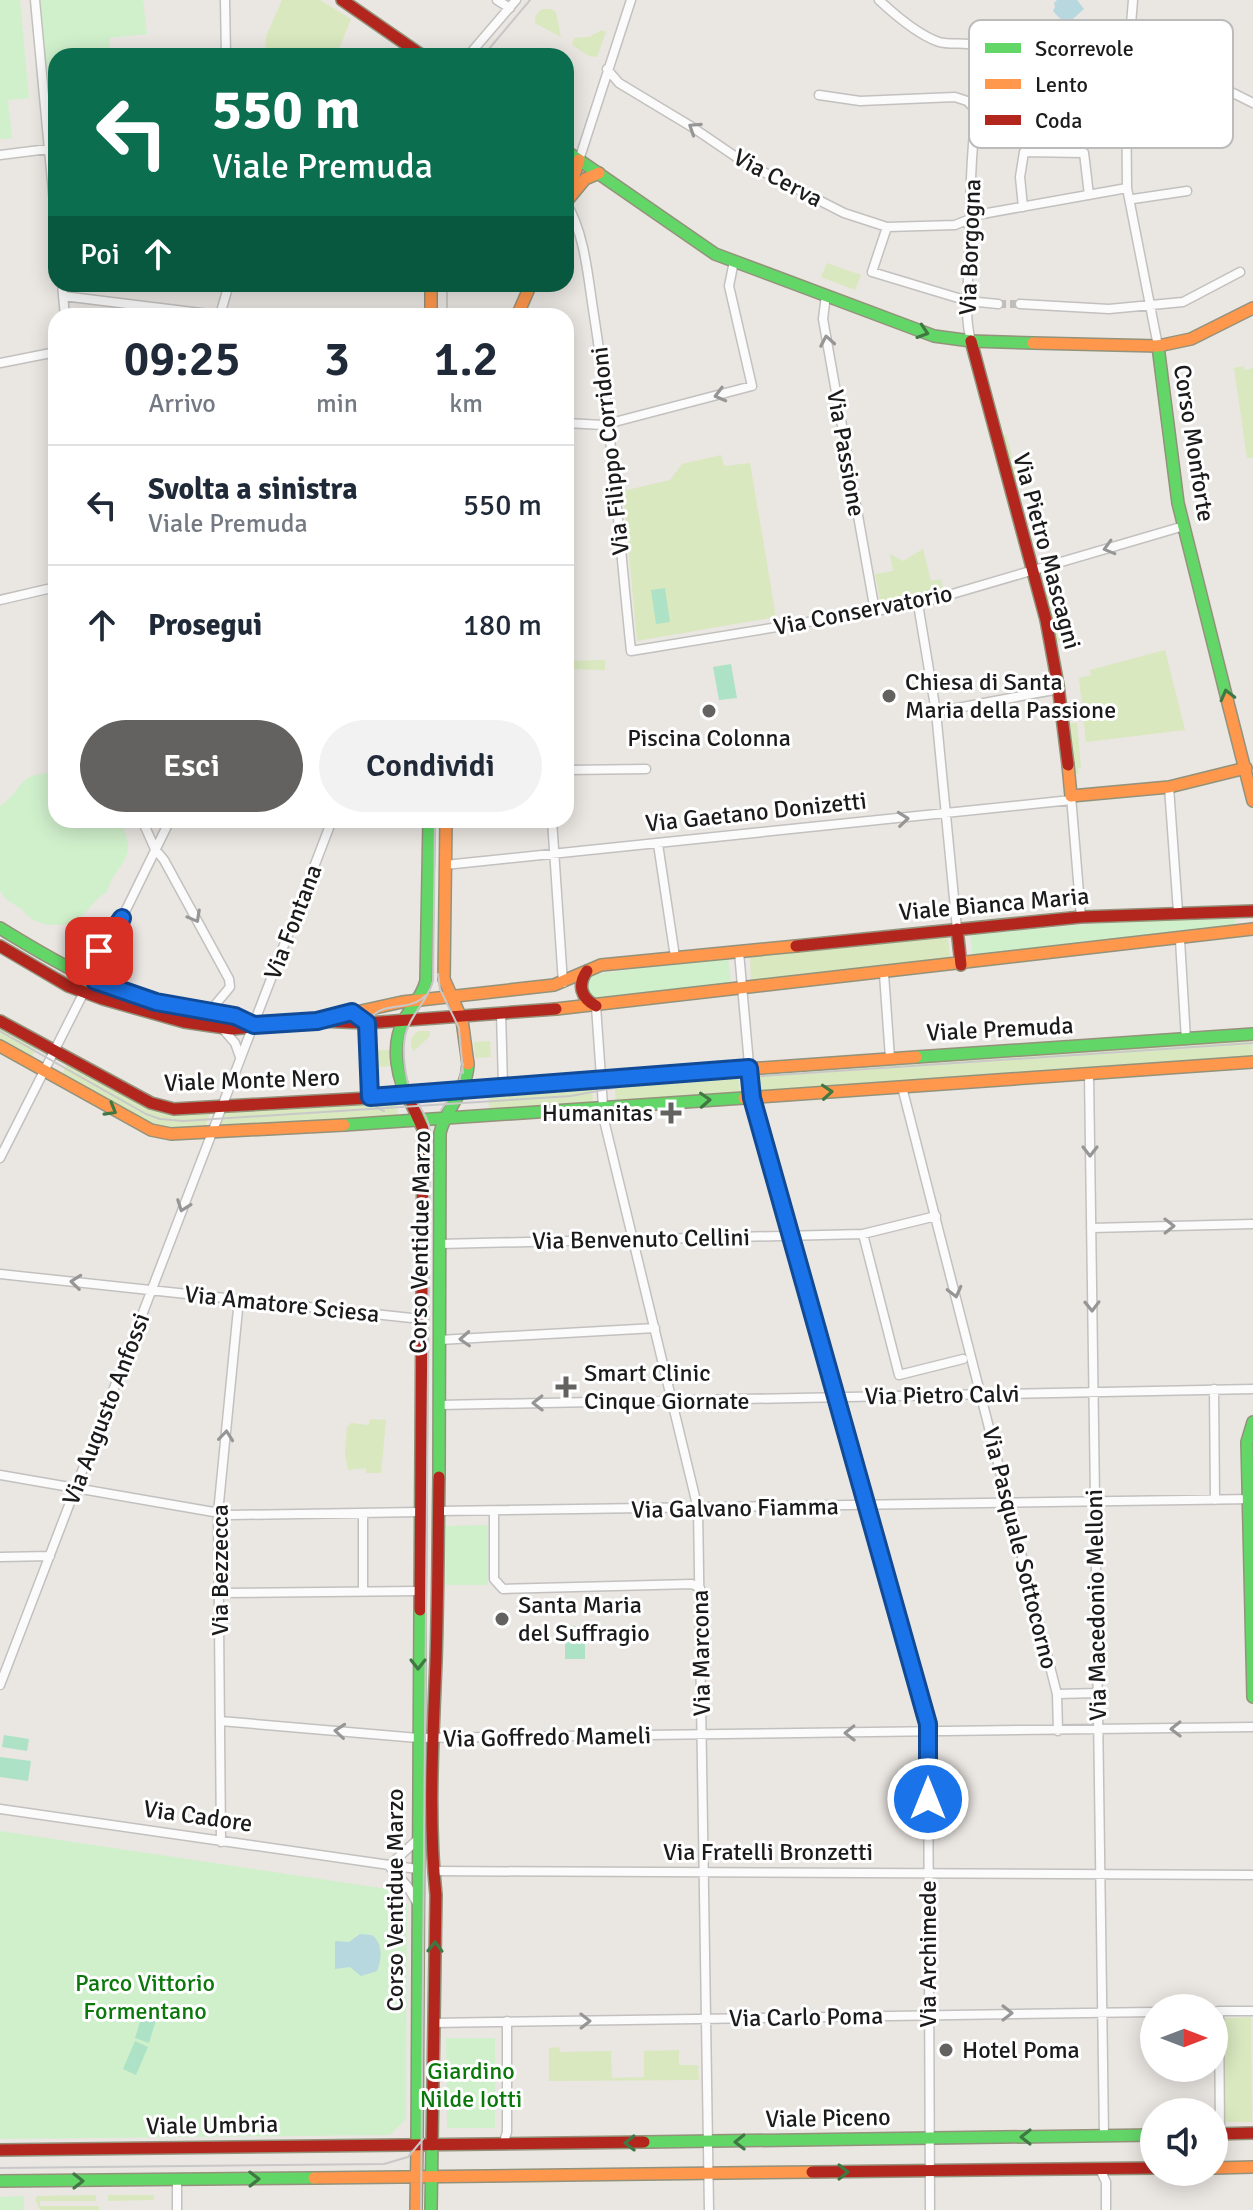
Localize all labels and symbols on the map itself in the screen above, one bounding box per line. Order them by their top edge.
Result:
legend [969,20,1233,148]
text: Scorrevole [1035,35,1134,62]
text: Lento [1035,71,1088,98]
text: Coda [1035,107,1082,134]
one-way arrow [688,123,702,138]
street label: Via Cerva [728,142,828,214]
street label: Via Borgogna [953,178,987,316]
one-way arrow [916,322,930,338]
one-way arrow [819,335,836,348]
street label: Via Filippo Corridoni [584,345,636,557]
street label: Corso Monforte [1167,362,1221,524]
one-way arrow [713,385,727,402]
street label: Via Passione [820,387,872,519]
street label: Via Pietro Mascagni [1006,449,1088,653]
one-way arrow [1103,539,1116,555]
street label: Via Conservatorio [771,578,955,642]
place label: Chiesa di Santa Maria della Passione [905,667,1116,725]
marker: Chiesa di Santa Maria della Passione [880,687,898,705]
one-way arrow [1219,688,1236,702]
marker: Piscina Colonna [700,702,718,720]
place label: Piscina Colonna [627,723,791,753]
street label: Via Gaetano Donizetti [644,785,868,839]
one-way arrow [897,811,910,828]
street label: Via Fontana [257,860,329,984]
street label: Viale Bianca Maria [898,881,1090,927]
one-way arrow [185,908,200,923]
pin [65,917,133,985]
street label: Viale Premuda [926,1010,1074,1048]
street label: Viale Monte Nero [163,1062,341,1098]
one-way arrow [821,1084,834,1101]
one-way arrow [699,1092,712,1109]
place label: Humanitas [542,1098,653,1128]
one-way arrow [103,1100,117,1116]
marker: Humanitas [660,1102,682,1124]
street label: Corso Ventidue Marzo [403,1130,437,1354]
one-way arrow [1081,1145,1099,1158]
one-way arrow [176,1199,193,1213]
one-way arrow [1163,1218,1176,1235]
street label: Via Benvenuto Cellini [532,1222,750,1256]
one-way arrow [69,1274,82,1291]
street label: Via Amatore Sciesa [183,1279,381,1329]
one-way arrow [946,1284,963,1298]
one-way arrow [1083,1300,1101,1313]
street label: Via Augusto Anfossi [56,1309,156,1509]
one-way arrow [458,1330,471,1347]
place label: Smart Clinic Cinque Giornate [584,1358,750,1416]
marker: Smart Clinic Cinque Giornate [555,1376,577,1398]
street label: Via Pietro Calvi [864,1379,1020,1411]
one-way arrow [531,1395,544,1412]
street label: Via Pasquale Sottocorno [975,1424,1065,1672]
one-way arrow [217,1429,234,1442]
street label: Via Macedonio Melloni [1079,1489,1113,1721]
street label: Via Galvano Fiamma [631,1491,839,1525]
street label: Via Bezzecca [205,1504,235,1636]
street label: Via Marcona [685,1589,717,1717]
place label: Santa Maria del Suffragio [518,1590,650,1648]
marker: Santa Maria del Suffragio [493,1610,511,1628]
one-way arrow [409,1658,427,1671]
street label: Via Goffredo Mameli [443,1720,651,1754]
one-way arrow [1169,1720,1182,1737]
one-way arrow [333,1723,346,1740]
one-way arrow [843,1724,856,1742]
position arrow [886,1757,970,1841]
street label: Corso Ventidue Marzo [380,1788,410,2012]
street label: Via Cadore [142,1794,254,1838]
street label: Via Fratelli Bronzetti [663,1837,873,1867]
street label: Via Archimede [913,1880,943,2028]
one-way arrow [426,1940,443,1953]
park label: Parco Vittorio Formentano [75,1968,215,2026]
north arrow [1140,1994,1228,2082]
street label: Via Carlo Poma [729,2001,883,2033]
one-way arrow [1001,2004,1014,2022]
one-way arrow [579,2012,592,2029]
place label: Hotel Poma [962,2035,1080,2065]
marker: Hotel Poma [937,2041,955,2059]
park label: Giardino Nilde Iotti [420,2056,522,2114]
street label: Viale Piceno [765,2102,891,2134]
street label: Viale Umbria [146,2109,278,2141]
one-way arrow [1019,2128,1032,2146]
one-way arrow [733,2133,746,2150]
one-way arrow [623,2134,636,2152]
one-way arrow [837,2163,850,2181]
one-way arrow [248,2170,261,2187]
one-way arrow [72,2172,85,2190]

